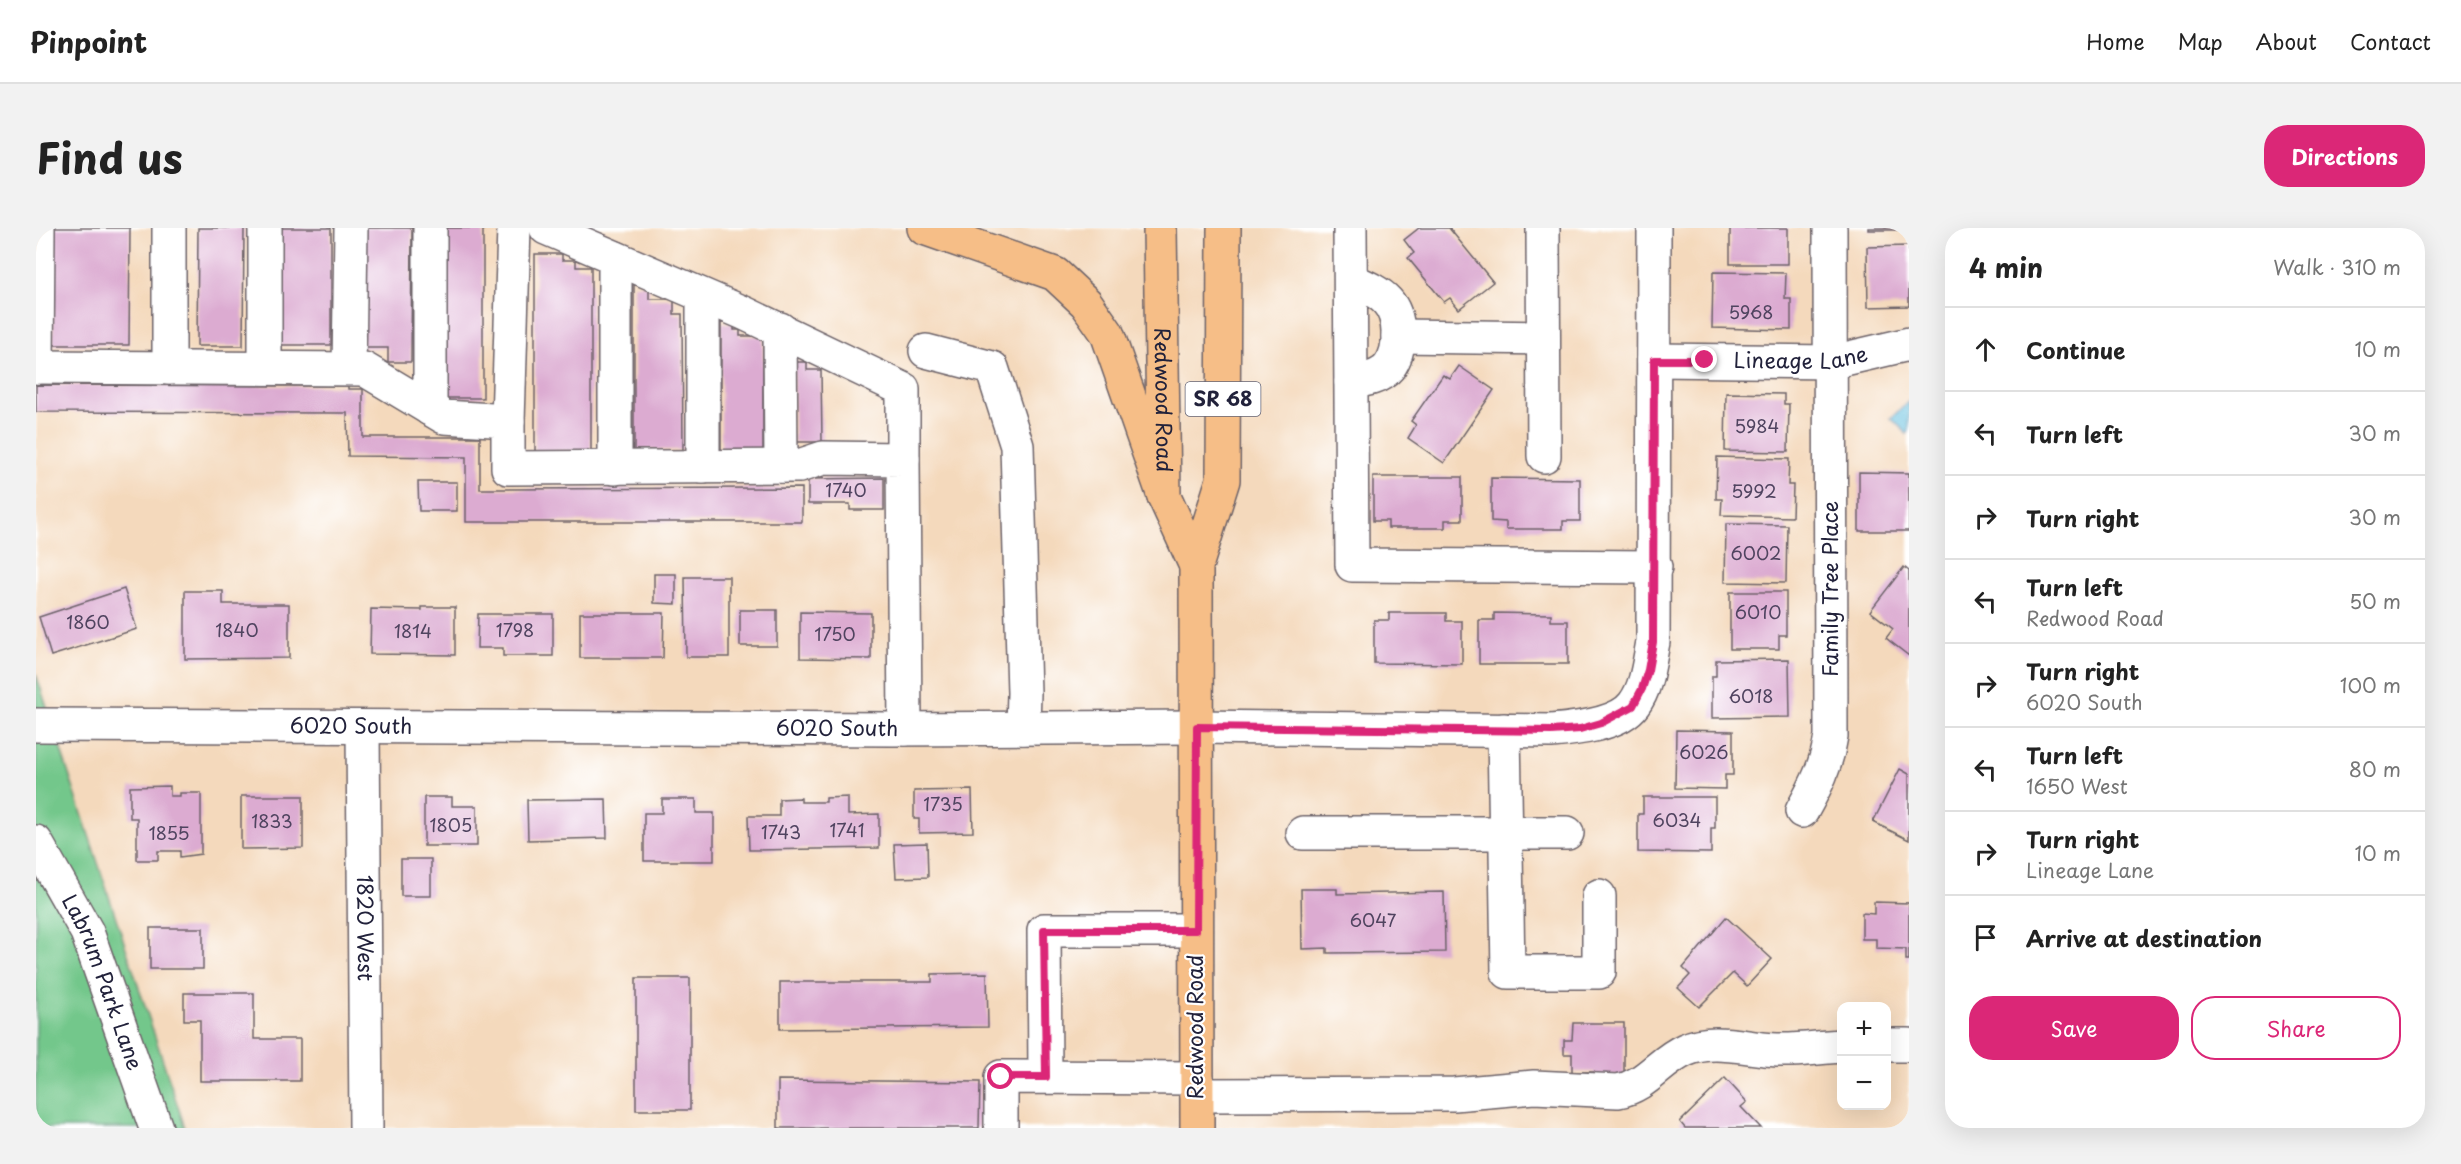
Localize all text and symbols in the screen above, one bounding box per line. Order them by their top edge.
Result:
text: Pinpoint [30,20,147,63]
text: Home [2086,25,2145,57]
text: Map [2178,25,2223,57]
text: About [2256,25,2317,57]
text: Contact [2350,25,2431,57]
text: Find us [36,125,183,188]
button: Directions [2264,125,2425,187]
text: 4 min [1969,248,2043,287]
text: Walk · 310 m [2273,252,2401,282]
house number: 5968 [1729,298,1774,325]
street label: Redwood Road [1147,327,1182,473]
icon: ahead [1969,333,2002,366]
text: Continue [2026,333,2125,366]
text: 10 m [2354,334,2401,364]
street label: Lineage Lane [1733,336,1871,376]
route end [1691,346,1717,372]
road number: SR 68 [1186,382,1260,416]
house number: 5984 [1735,412,1779,439]
icon: left [1969,417,2002,450]
text: Turn left [2026,417,2123,450]
text: 30 m [2348,418,2401,448]
house number: 1740 [825,476,867,503]
house number: 5992 [1731,477,1777,504]
street label: Family Tree Place [1813,501,1845,677]
icon: right [1969,501,2002,534]
text: Turn right [2026,501,2139,534]
text: 30 m [2348,502,2401,532]
house number: 6002 [1731,539,1781,566]
text: Turn left [2026,570,2123,603]
icon: left [1969,585,2002,618]
text: 50 m [2349,586,2401,616]
house number: 6010 [1735,598,1781,625]
text: Redwood Road [2026,603,2164,633]
house number: 1860 [66,608,110,635]
house number: 1840 [215,616,259,643]
house number: 1798 [496,616,534,643]
house number: 1814 [394,617,432,644]
house number: 1750 [814,620,856,647]
text: Turn right [2026,654,2139,687]
icon: right [1969,669,2002,702]
text: 100 m [2340,670,2401,700]
house number: 6018 [1728,682,1774,709]
text: 6020 South [2026,687,2143,717]
street label: 6020 South [290,708,412,741]
street label: 6020 South [776,710,898,743]
house number: 6026 [1679,738,1729,765]
text: Turn left [2026,738,2123,771]
icon: left [1969,753,2002,786]
text: 80 m [2349,754,2401,784]
text: 1650 West [2026,771,2128,801]
house number: 1735 [923,790,963,817]
house number: 6034 [1653,806,1701,833]
house number: 1833 [251,807,293,834]
house number: 1805 [430,811,472,838]
house number: 1741 [830,816,865,843]
house number: 1743 [761,818,801,845]
house number: 1855 [148,819,190,846]
text: Turn right [2026,822,2139,855]
icon: right [1969,837,2002,870]
text: 10 m [2354,838,2401,868]
text: Lineage Lane [2026,855,2154,885]
street label: 1820 West [350,875,383,981]
street label: Labrum Park Lane [55,888,152,1074]
house number: 6047 [1350,906,1397,933]
icon: arrive [1969,921,2002,954]
text: Arrive at destination [2026,921,2262,954]
street label: Redwood Road [1178,955,1210,1099]
button: Save [1969,996,2179,1060]
button: Share [2191,996,2401,1060]
map controls [1837,1002,1891,1110]
button: + [1837,1002,1891,1056]
button: − [1837,1056,1891,1110]
route start [987,1063,1013,1089]

